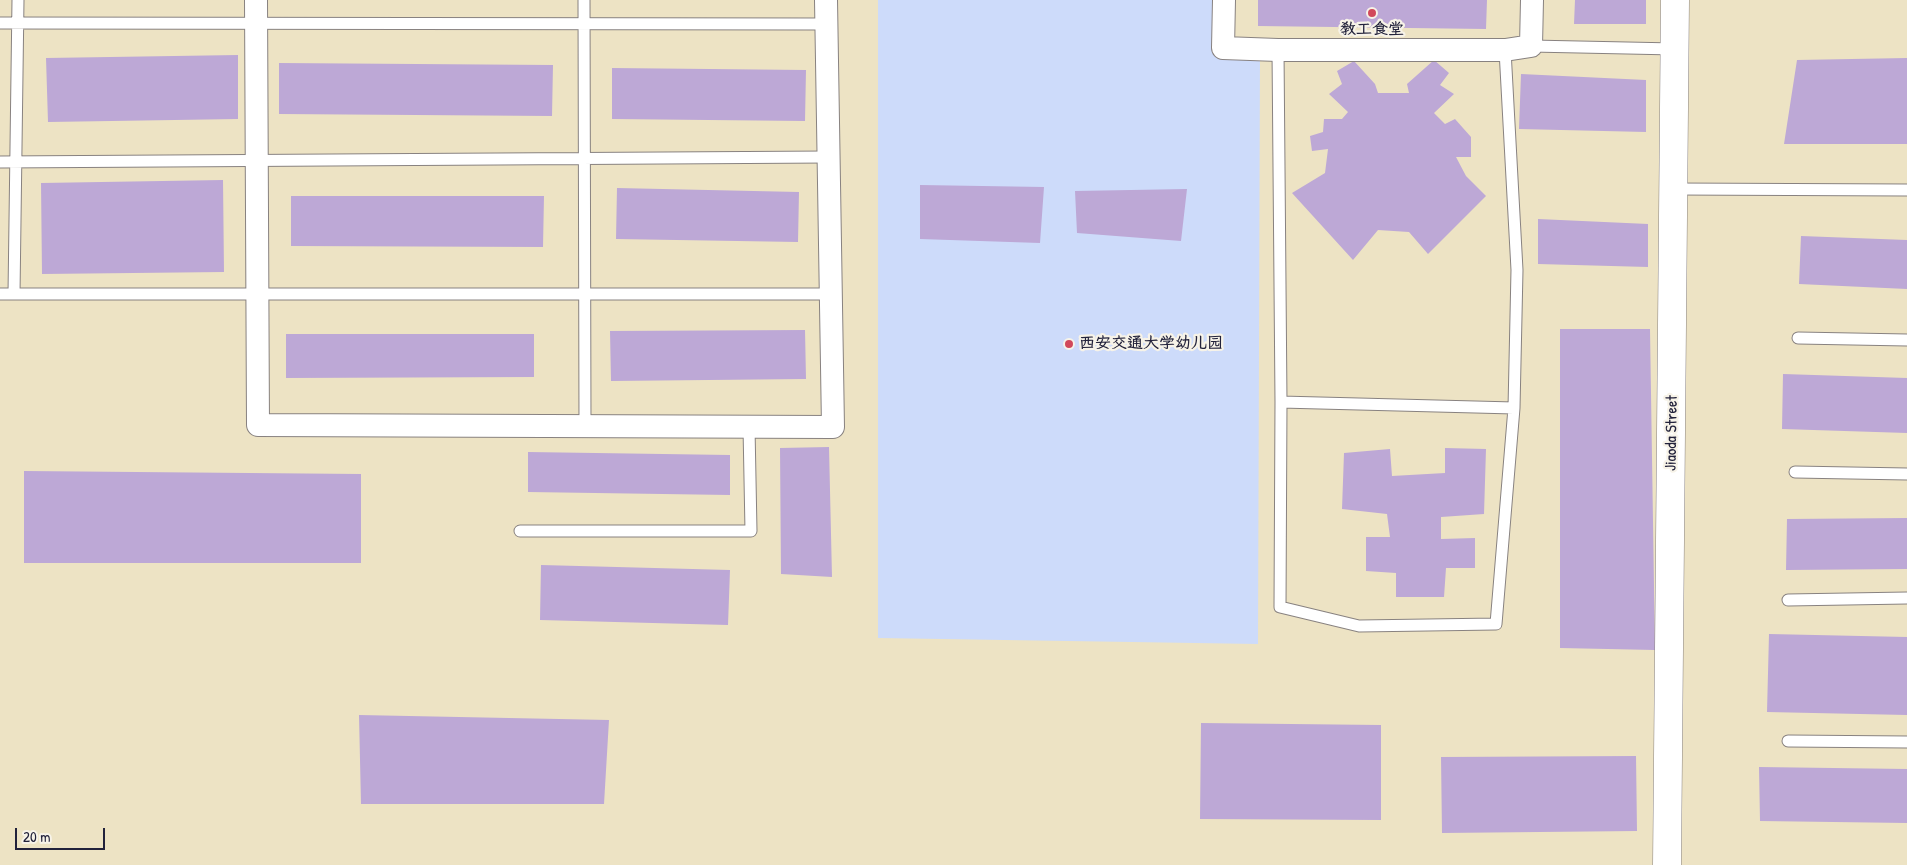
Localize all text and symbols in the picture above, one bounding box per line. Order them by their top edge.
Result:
marker: 教工食堂 [1366,7,1378,19]
place label: 教工食堂 [1340,20,1404,40]
place label: 西安交通大学幼儿园 [1079,334,1223,354]
marker: 西安交通大学幼儿园 [1063,338,1075,350]
street label: Jiaoda Street [1662,395,1682,471]
scale bar [18,818,108,850]
text: 20 m [23,826,50,847]

